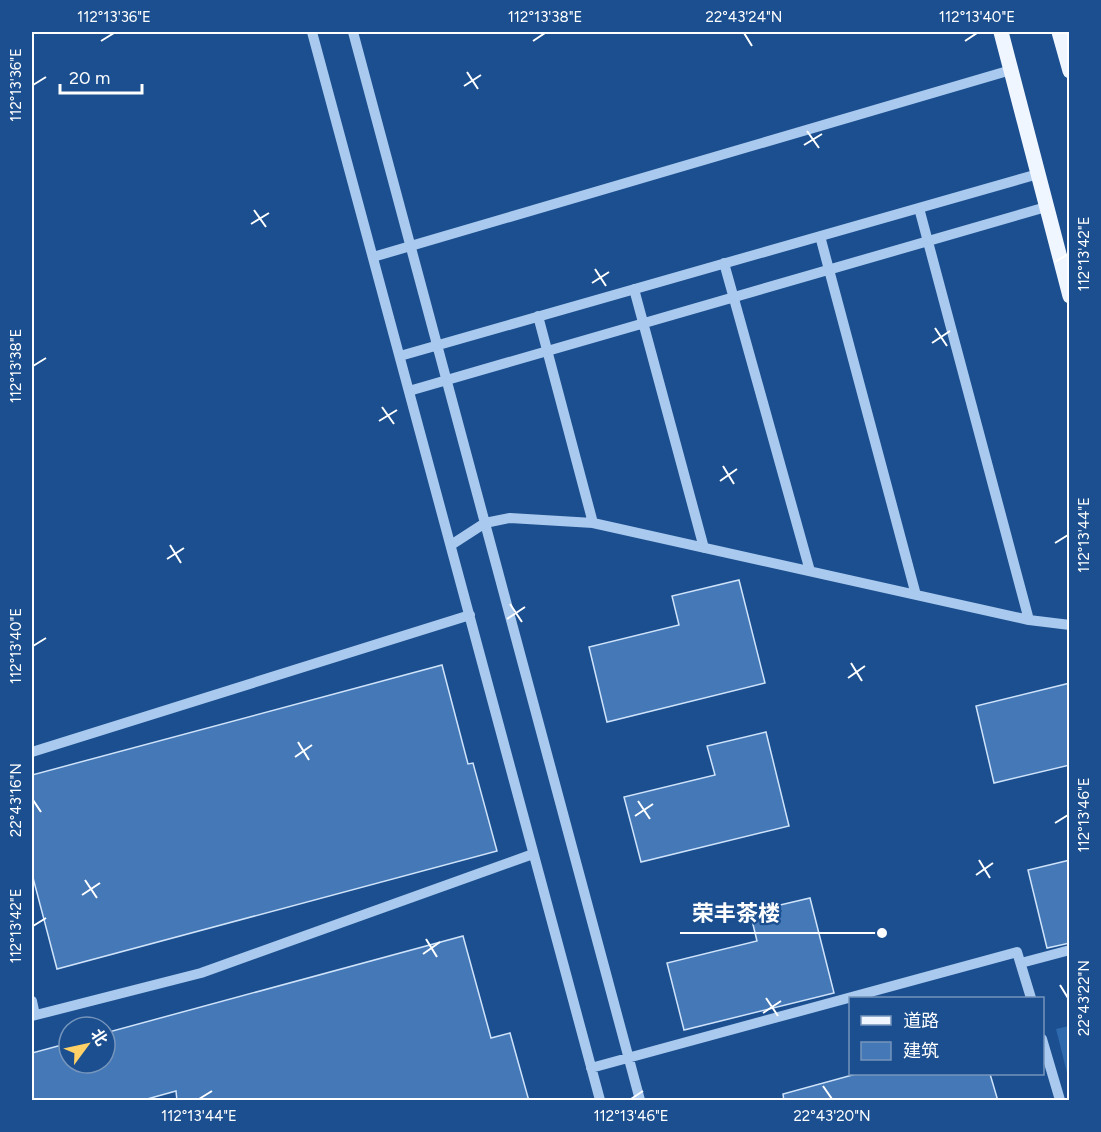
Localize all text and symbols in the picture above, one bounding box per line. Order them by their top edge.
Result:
text: 112°13'36"E [77,8,151,26]
text: 112°13'38"E [508,8,582,26]
text: 22°43'24"N [706,8,782,26]
text: 112°13'40"E [939,8,1015,26]
text: 112°13'36"E [7,48,25,122]
scale bar [60,57,142,95]
text: 20 m [69,67,110,89]
text: 112°13'42"E [1075,216,1093,292]
text: 112°13'38"E [7,329,25,403]
text: 112°13'44"E [1075,497,1093,573]
text: 112°13'40"E [7,608,25,684]
text: 22°43'16"N [7,763,25,837]
text: 112°13'46"E [1075,777,1093,853]
text: 112°13'42"E [7,888,25,964]
callout: 荣丰茶楼 [680,893,792,933]
text: 荣丰茶楼 [692,900,780,927]
text: 22°43'22"N [1075,960,1093,1036]
legend [849,997,1044,1075]
text: 道路 [903,1010,939,1032]
north arrow [57,1015,117,1075]
text: 北 [87,1025,111,1049]
text: 建筑 [903,1040,939,1062]
text: 112°13'44"E [161,1107,237,1125]
text: 112°13'46"E [593,1107,669,1125]
text: 22°43'20"N [793,1107,871,1125]

